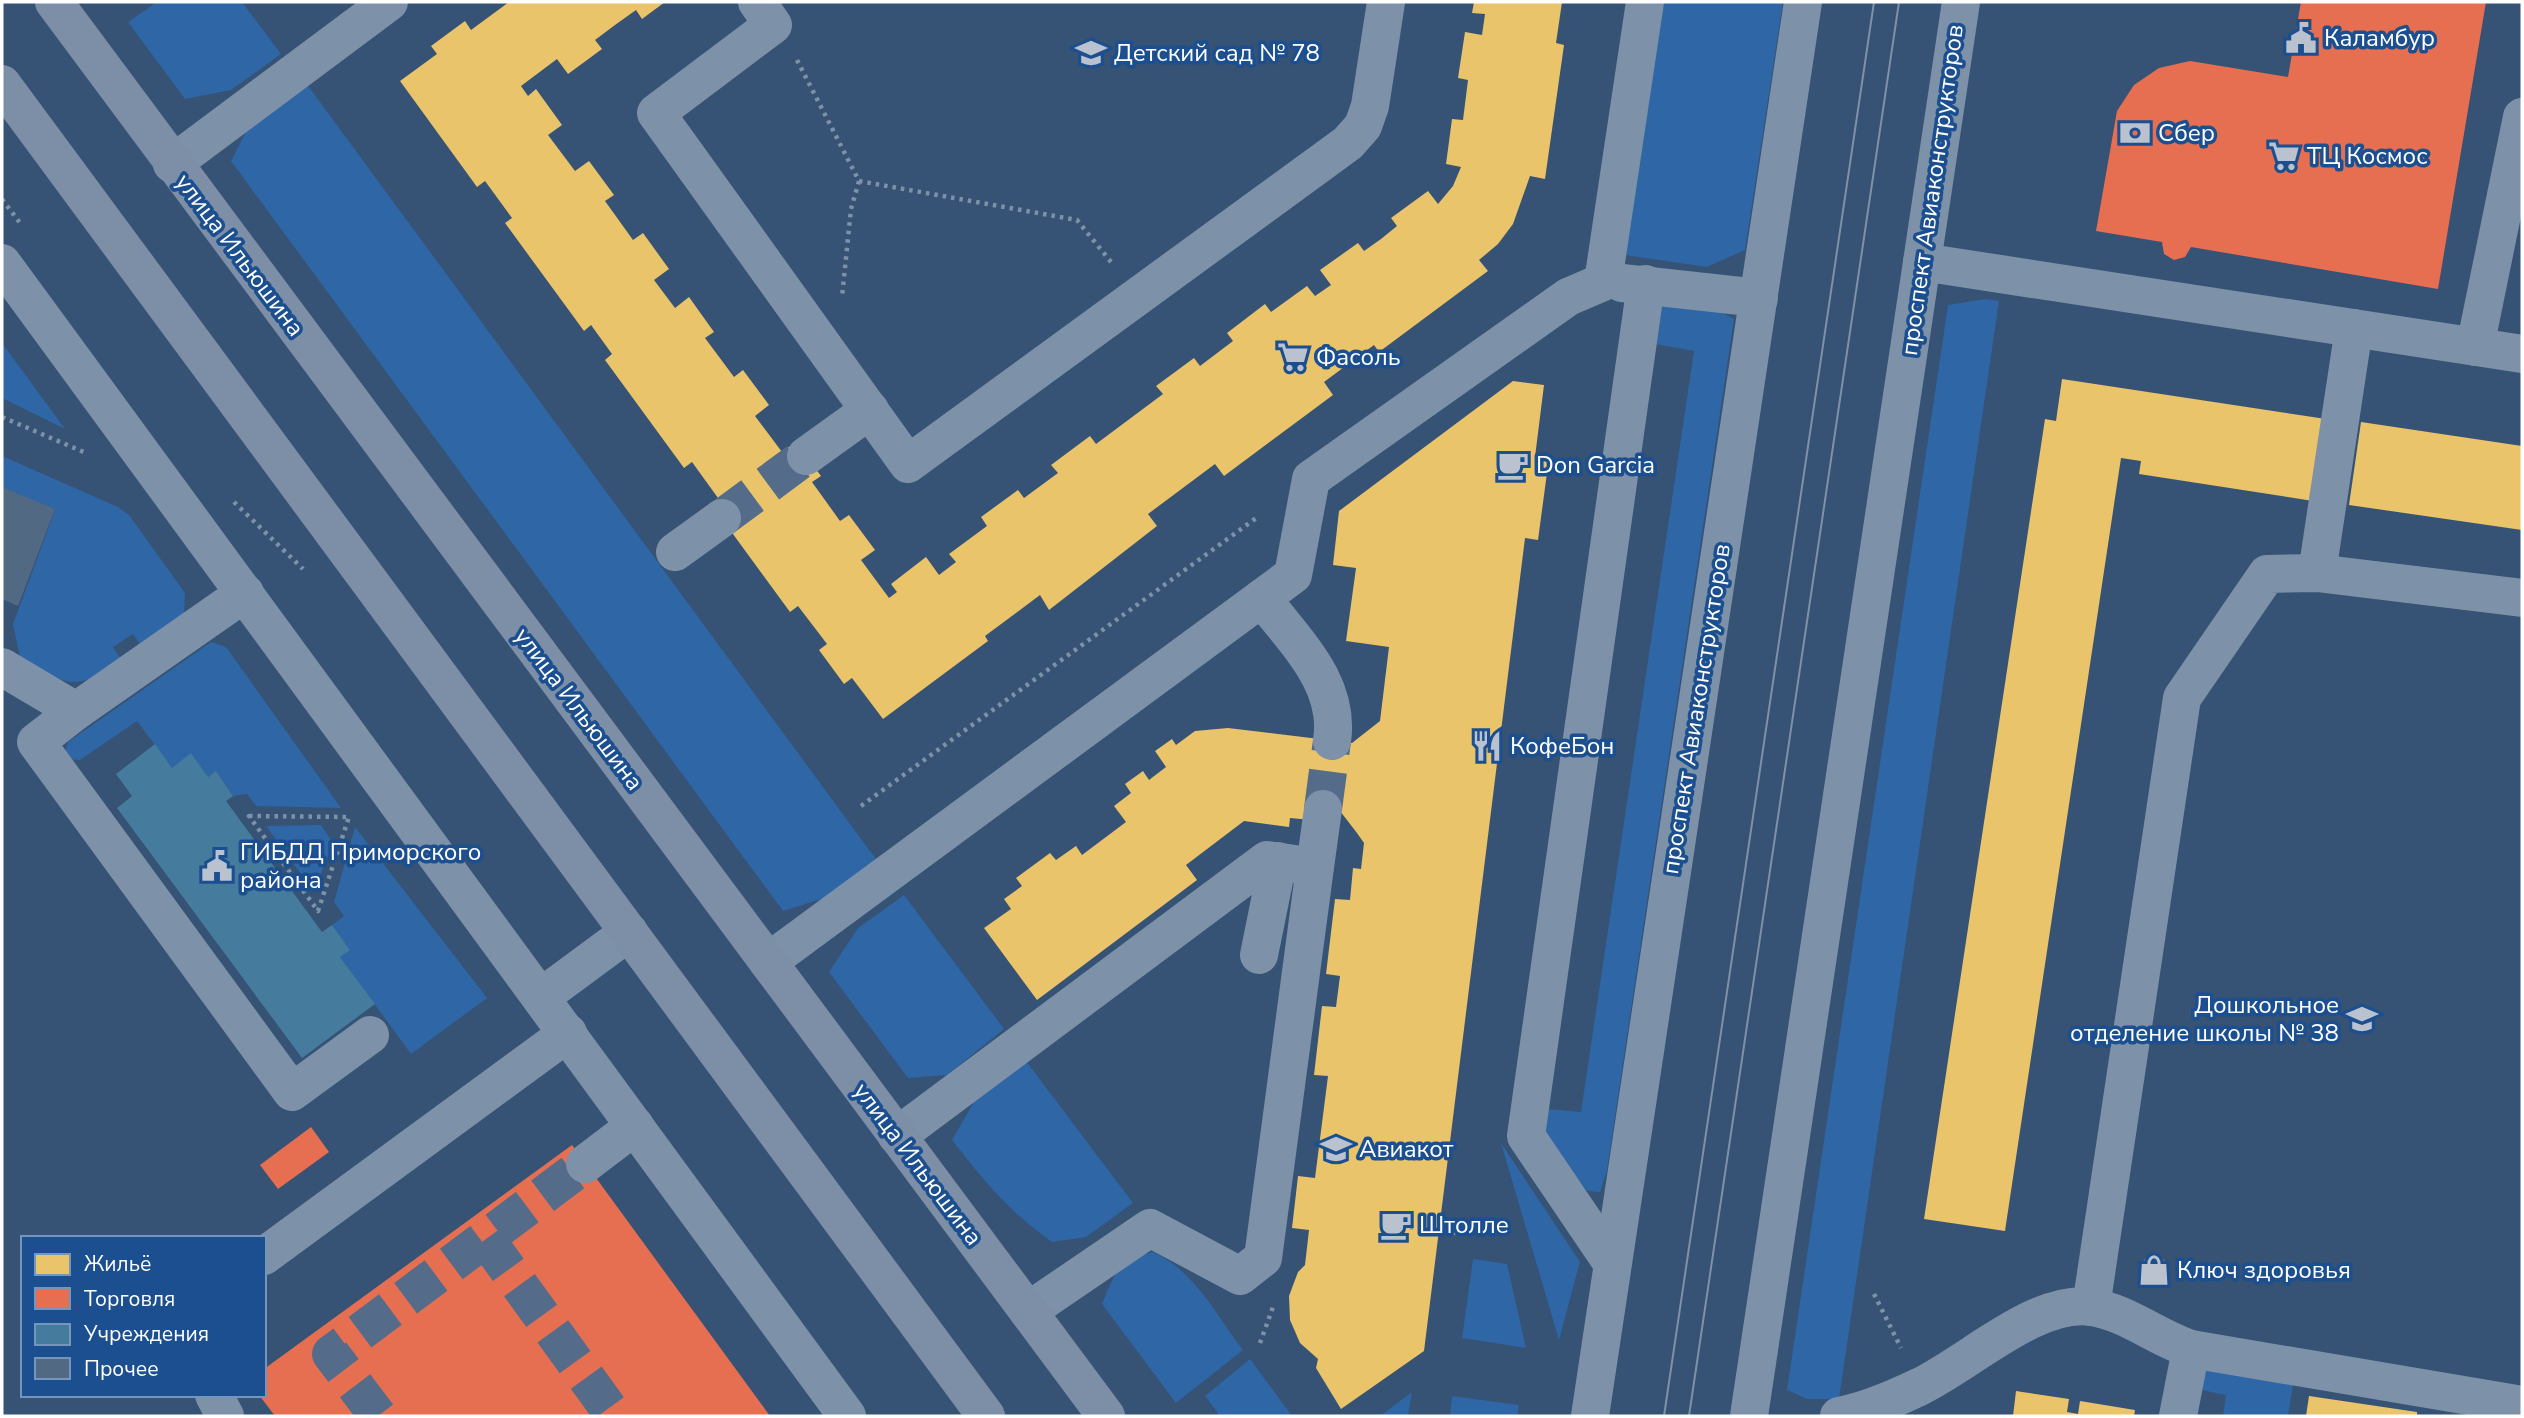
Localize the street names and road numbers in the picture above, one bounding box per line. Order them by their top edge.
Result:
street label: проспект Авиаконструкторов [1893,22,1971,358]
street label: улица Ильюшина [168,167,312,343]
street label: проспект Авиаконструкторов [1654,542,1738,876]
street label: улица Ильюшина [507,621,651,797]
street label: улица Ильюшина [846,1076,990,1252]

